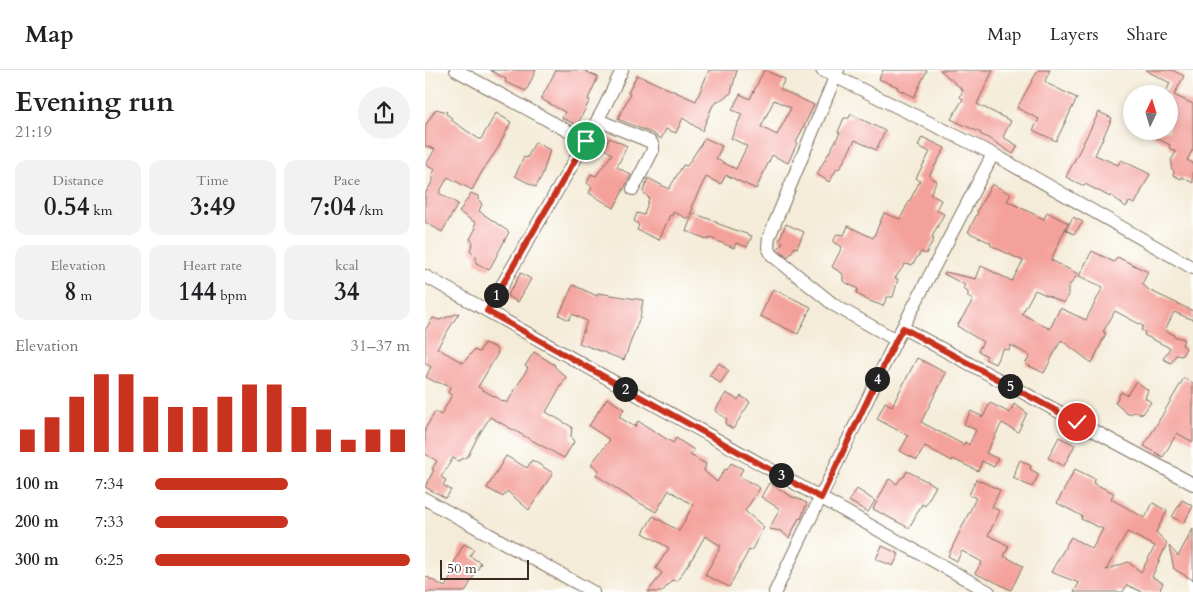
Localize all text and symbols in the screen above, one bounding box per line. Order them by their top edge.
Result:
text: Map [25,18,74,51]
text: Map [987,22,1022,47]
text: Layers [1050,22,1099,47]
text: Share [1127,22,1168,47]
text: Evening run [15,83,174,121]
north arrow [1123,85,1177,140]
map controls [1123,85,1178,140]
button: share [358,87,410,139]
pin [565,120,607,162]
text: 21:19 [15,121,52,143]
icon: arrive [572,127,600,155]
text: Distance [53,171,104,190]
text: Time [196,171,229,190]
text: Pace [333,171,360,190]
text: 0.54 [44,190,89,224]
text: 3:49 [190,190,235,224]
text: 7:04 [310,190,356,224]
text: km [89,201,113,220]
text: /km [356,201,383,220]
text: Elevation [50,256,106,275]
text: Heart rate [183,256,242,275]
text: kcal [335,256,359,275]
text: 8 [64,275,77,309]
text: 144 [178,275,216,309]
text: 34 [334,275,360,309]
pin: 1 [483,282,509,308]
text: m [77,286,92,305]
text: bpm [216,286,247,305]
text: 1 [493,286,500,305]
text: Elevation [15,335,79,357]
text: 31–37 m [351,335,410,357]
pin: 4 [865,366,889,392]
text: 4 [874,370,881,389]
pin: 5 [997,374,1023,398]
pin: 2 [613,376,637,402]
text: 5 [1007,377,1014,396]
text: 2 [622,380,629,399]
pin [1056,401,1098,443]
icon: check [1063,408,1091,436]
pin: 3 [769,462,793,488]
text: 3 [778,466,785,485]
text: 100 m [15,473,59,495]
text: 7:34 [95,473,124,495]
text: 200 m [15,511,59,533]
text: 7:33 [95,511,124,533]
text: 300 m [15,549,59,571]
text: 6:25 [95,549,124,571]
scale bar [440,557,529,580]
text: 50 m [447,559,477,578]

